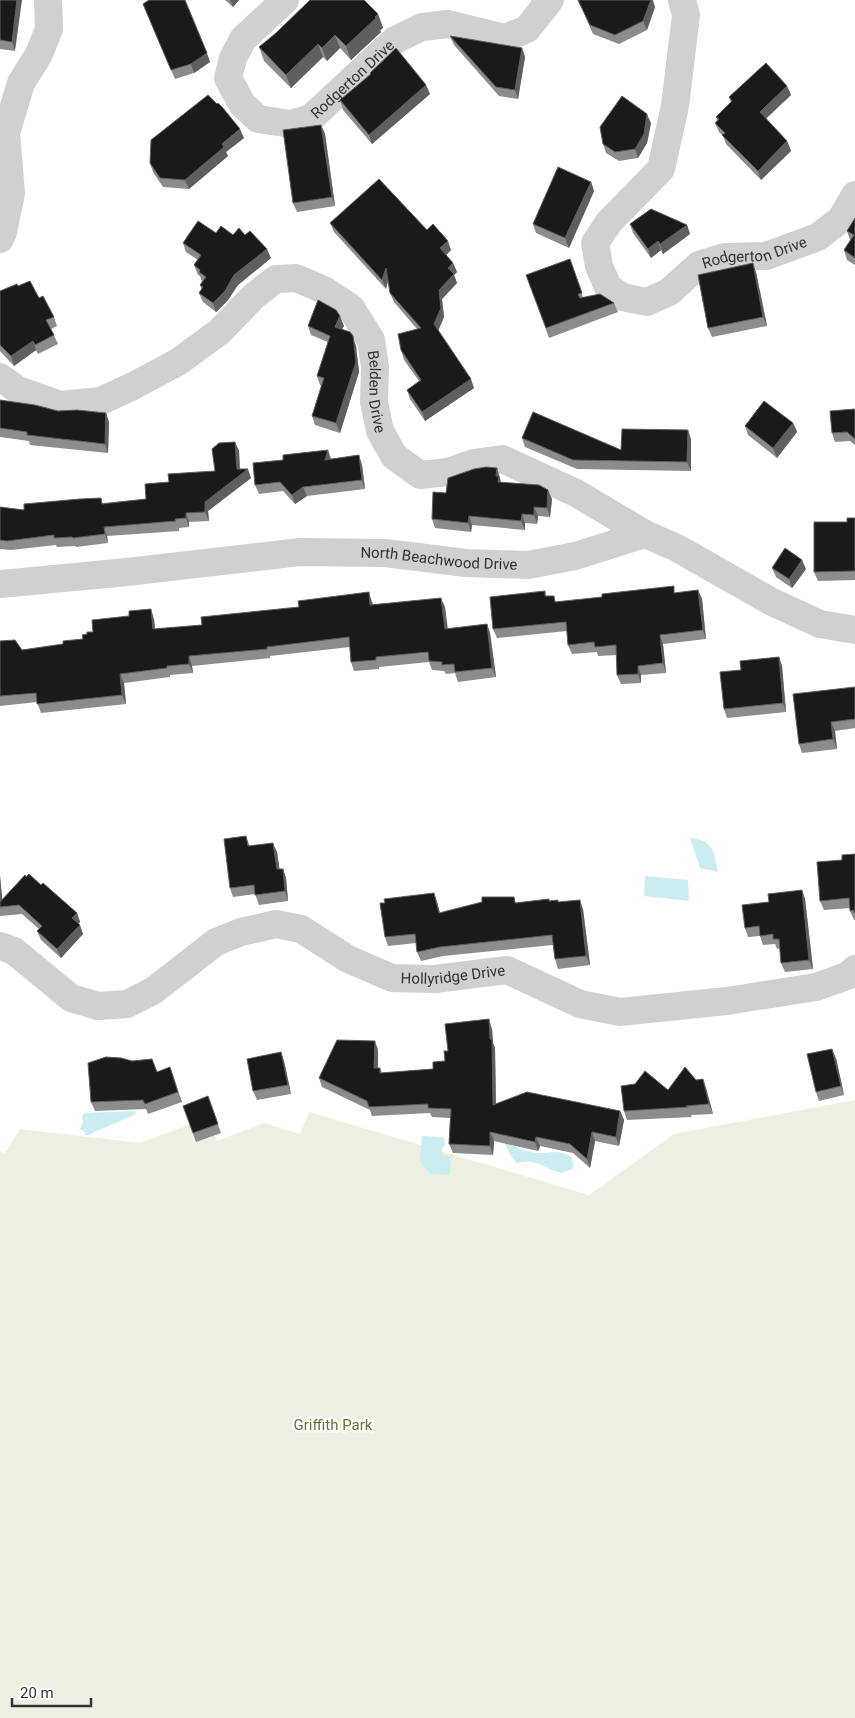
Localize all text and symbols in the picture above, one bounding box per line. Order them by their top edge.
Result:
street label: Rodgerton Drive [307,36,398,122]
street label: Rodgerton Drive [700,233,809,272]
street label: Belden Drive [364,349,389,435]
street label: North Beachwood Drive [360,544,518,574]
street label: Hollyridge Drive [401,961,506,988]
park label: Griffith Park [294,1416,373,1434]
scale bar [12,1676,91,1708]
text: 20 m [20,1684,54,1702]

